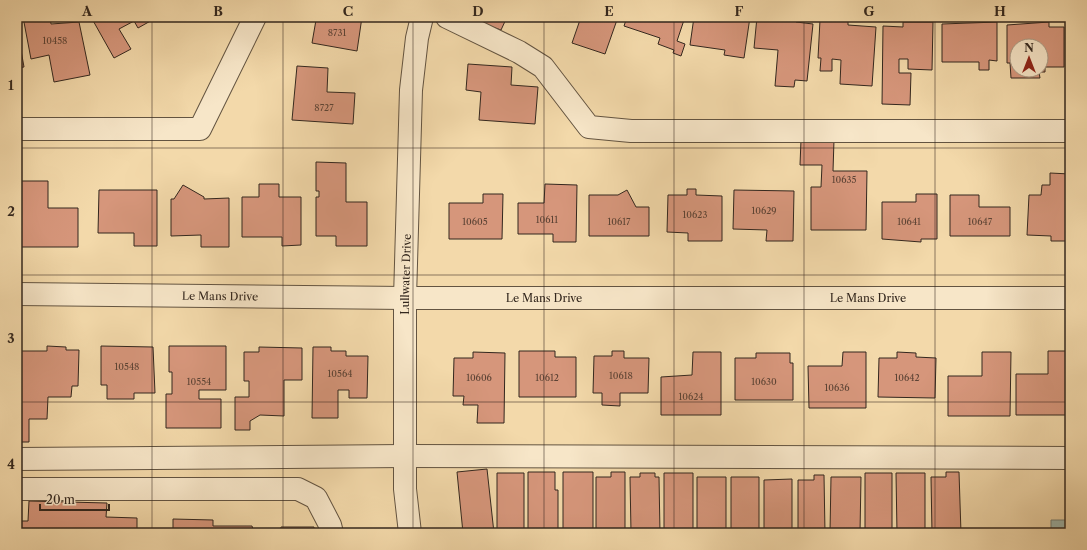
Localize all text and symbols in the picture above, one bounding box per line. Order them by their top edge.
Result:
text: A [81,3,93,19]
text: B [213,3,223,19]
text: C [343,3,353,19]
text: D [472,3,484,19]
text: E [604,3,614,19]
text: F [735,3,744,19]
text: G [863,3,875,19]
text: H [994,3,1006,19]
house number: 8731 [328,27,346,38]
house number: 10458 [43,35,67,46]
north arrow [1009,38,1049,78]
text: N [1024,41,1034,55]
text: 1 [8,77,14,93]
house number: 8727 [314,102,334,113]
house number: 10635 [832,174,856,185]
text: 2 [7,203,15,219]
house number: 10629 [751,205,777,216]
house number: 10623 [683,209,707,220]
house number: 10611 [536,214,558,225]
house number: 10605 [462,216,488,227]
house number: 10617 [608,216,631,227]
house number: 10641 [897,216,921,227]
house number: 10647 [968,216,993,227]
street label: Lullwater Drive [398,234,414,315]
street label: Le Mans Drive [182,289,258,303]
street label: Le Mans Drive [506,291,582,305]
street label: Le Mans Drive [830,291,906,305]
text: 3 [7,330,15,346]
house number: 10548 [115,361,139,372]
house number: 10564 [328,368,352,379]
house number: 10618 [609,370,633,381]
house number: 10606 [466,372,492,383]
house number: 10612 [535,372,559,383]
house number: 10642 [894,372,920,383]
house number: 10554 [187,376,211,387]
house number: 10630 [751,376,777,387]
house number: 10636 [825,382,849,393]
house number: 10624 [678,391,704,402]
text: 4 [7,456,15,472]
scale bar [40,486,109,512]
text: 20 m [46,492,75,507]

